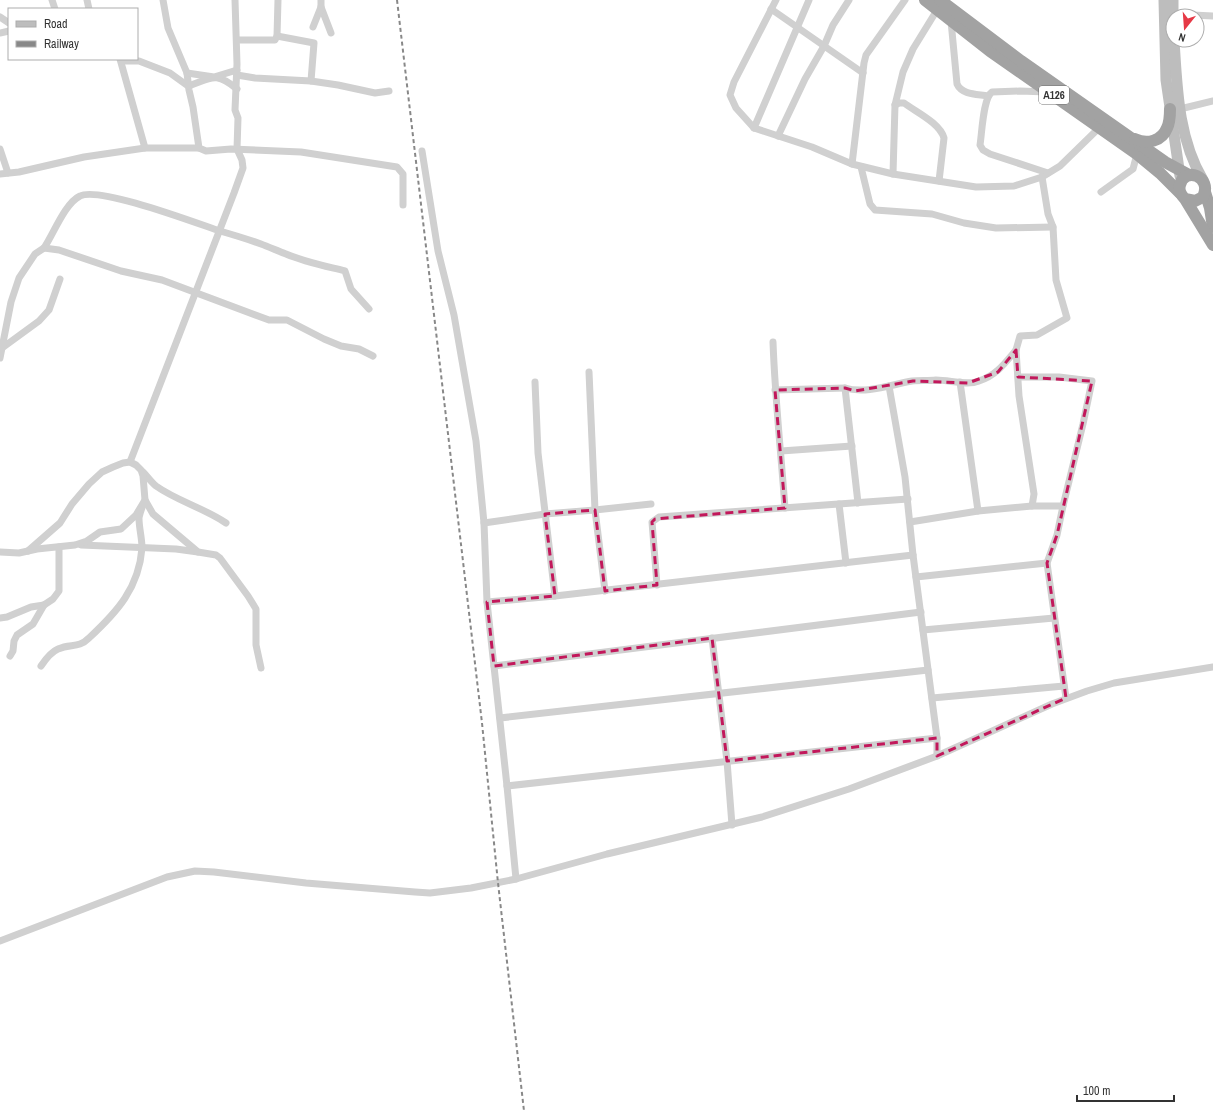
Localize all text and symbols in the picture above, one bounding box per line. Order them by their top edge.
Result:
legend [8,8,138,60]
north arrow [1165,8,1205,48]
text: Road [44,16,68,32]
text: N [1177,30,1187,45]
text: Railway [44,36,79,52]
road number: A126 [1039,86,1069,104]
scale bar [1077,1077,1174,1103]
text: 100 m [1083,1083,1110,1099]

